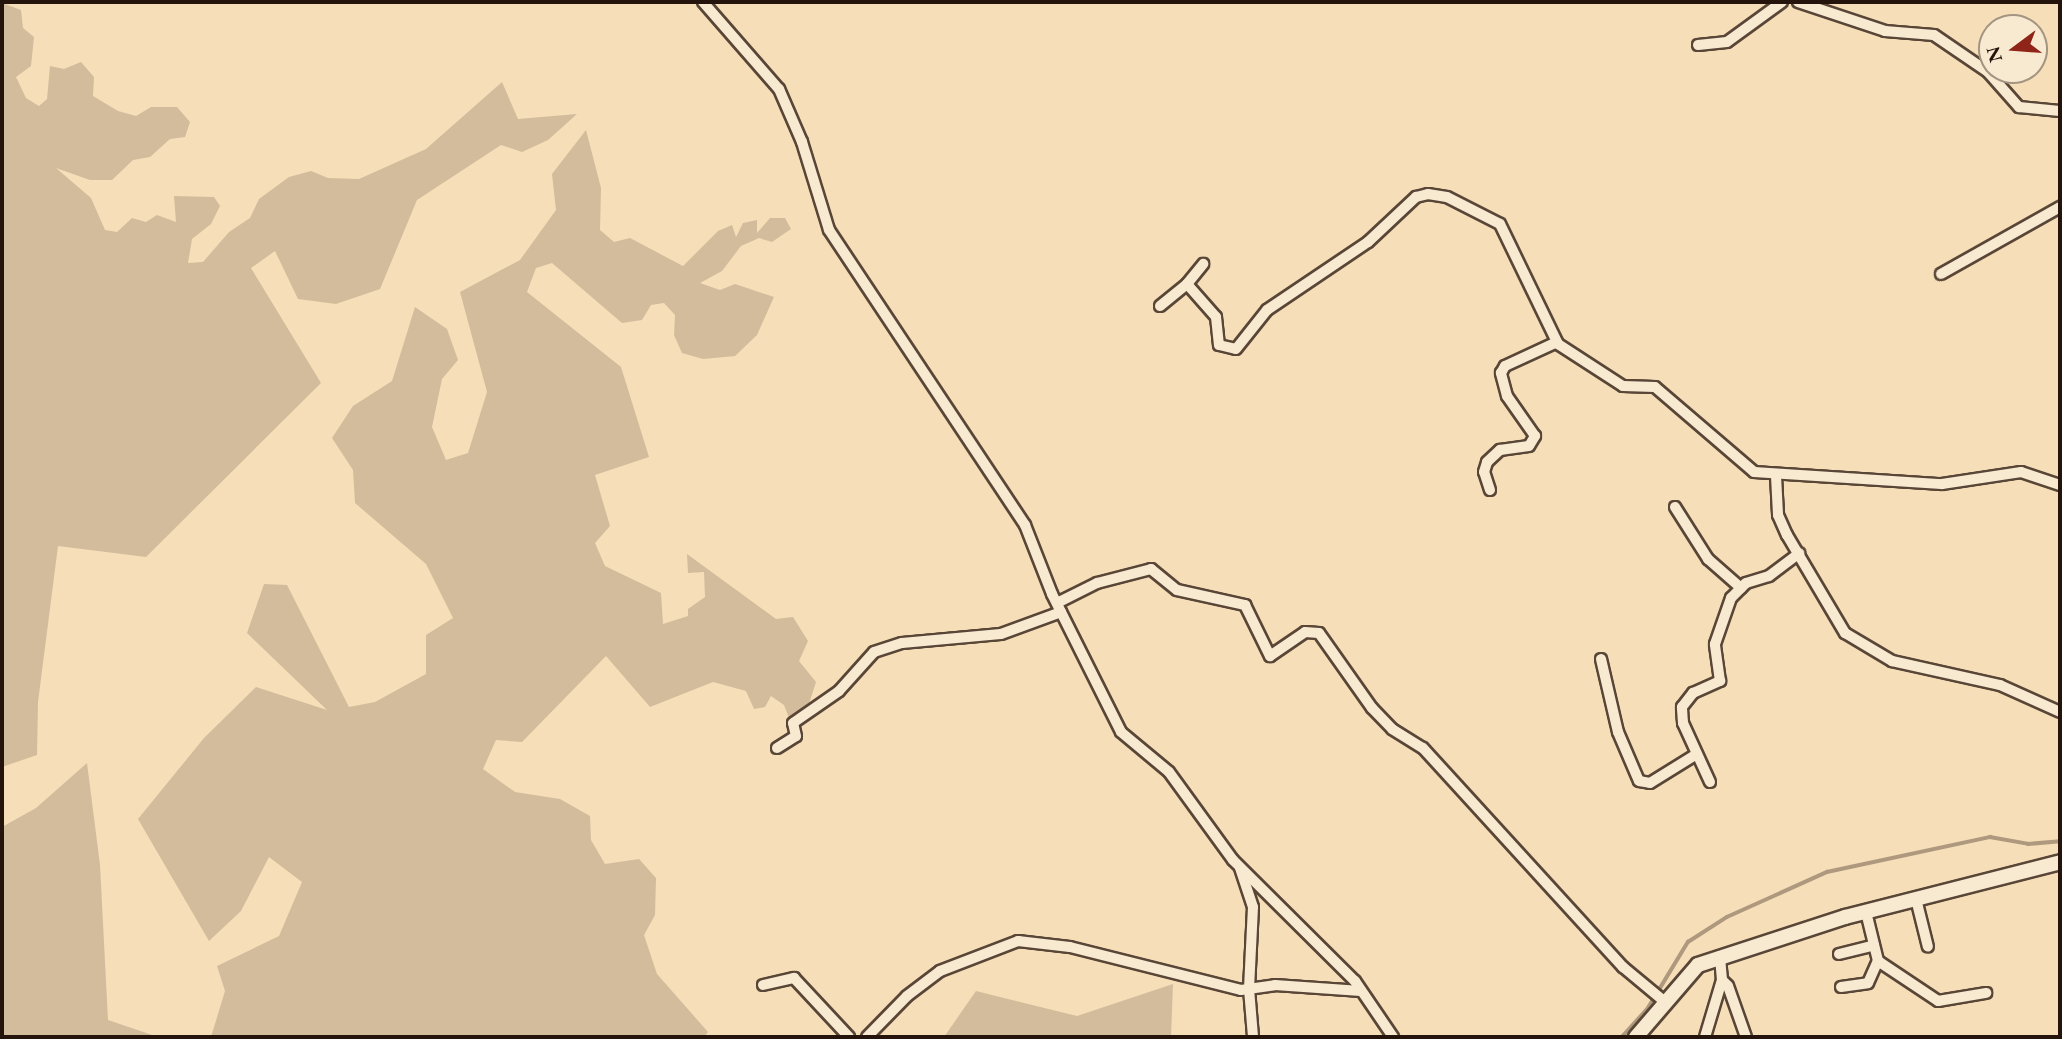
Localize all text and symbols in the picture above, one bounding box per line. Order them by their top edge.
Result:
north arrow [1978,14,2048,84]
text: N [1980,44,2008,65]

